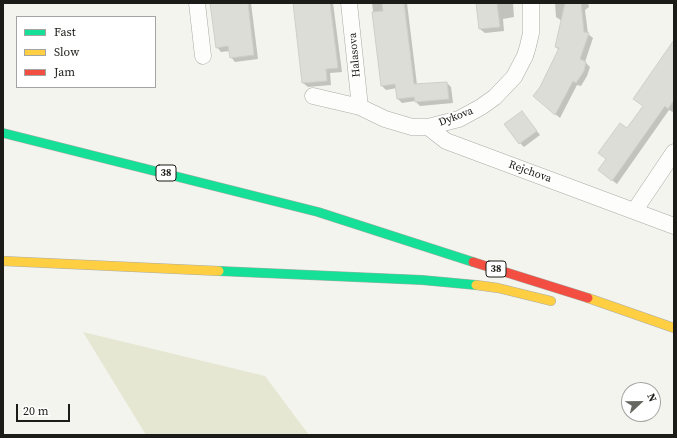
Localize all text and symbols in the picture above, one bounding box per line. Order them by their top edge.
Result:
legend [16,16,156,88]
text: Fast [54,24,76,40]
street label: Halasova [346,32,364,78]
text: Slow [54,44,79,60]
text: Jam [54,64,75,80]
street label: Dykova [437,104,475,130]
street label: Rejchova [507,158,553,186]
road number: 38 [156,165,176,181]
road number: 38 [486,261,506,277]
north arrow [621,382,661,422]
text: N [643,391,660,404]
scale bar [18,396,72,422]
text: 20 m [23,403,49,419]

